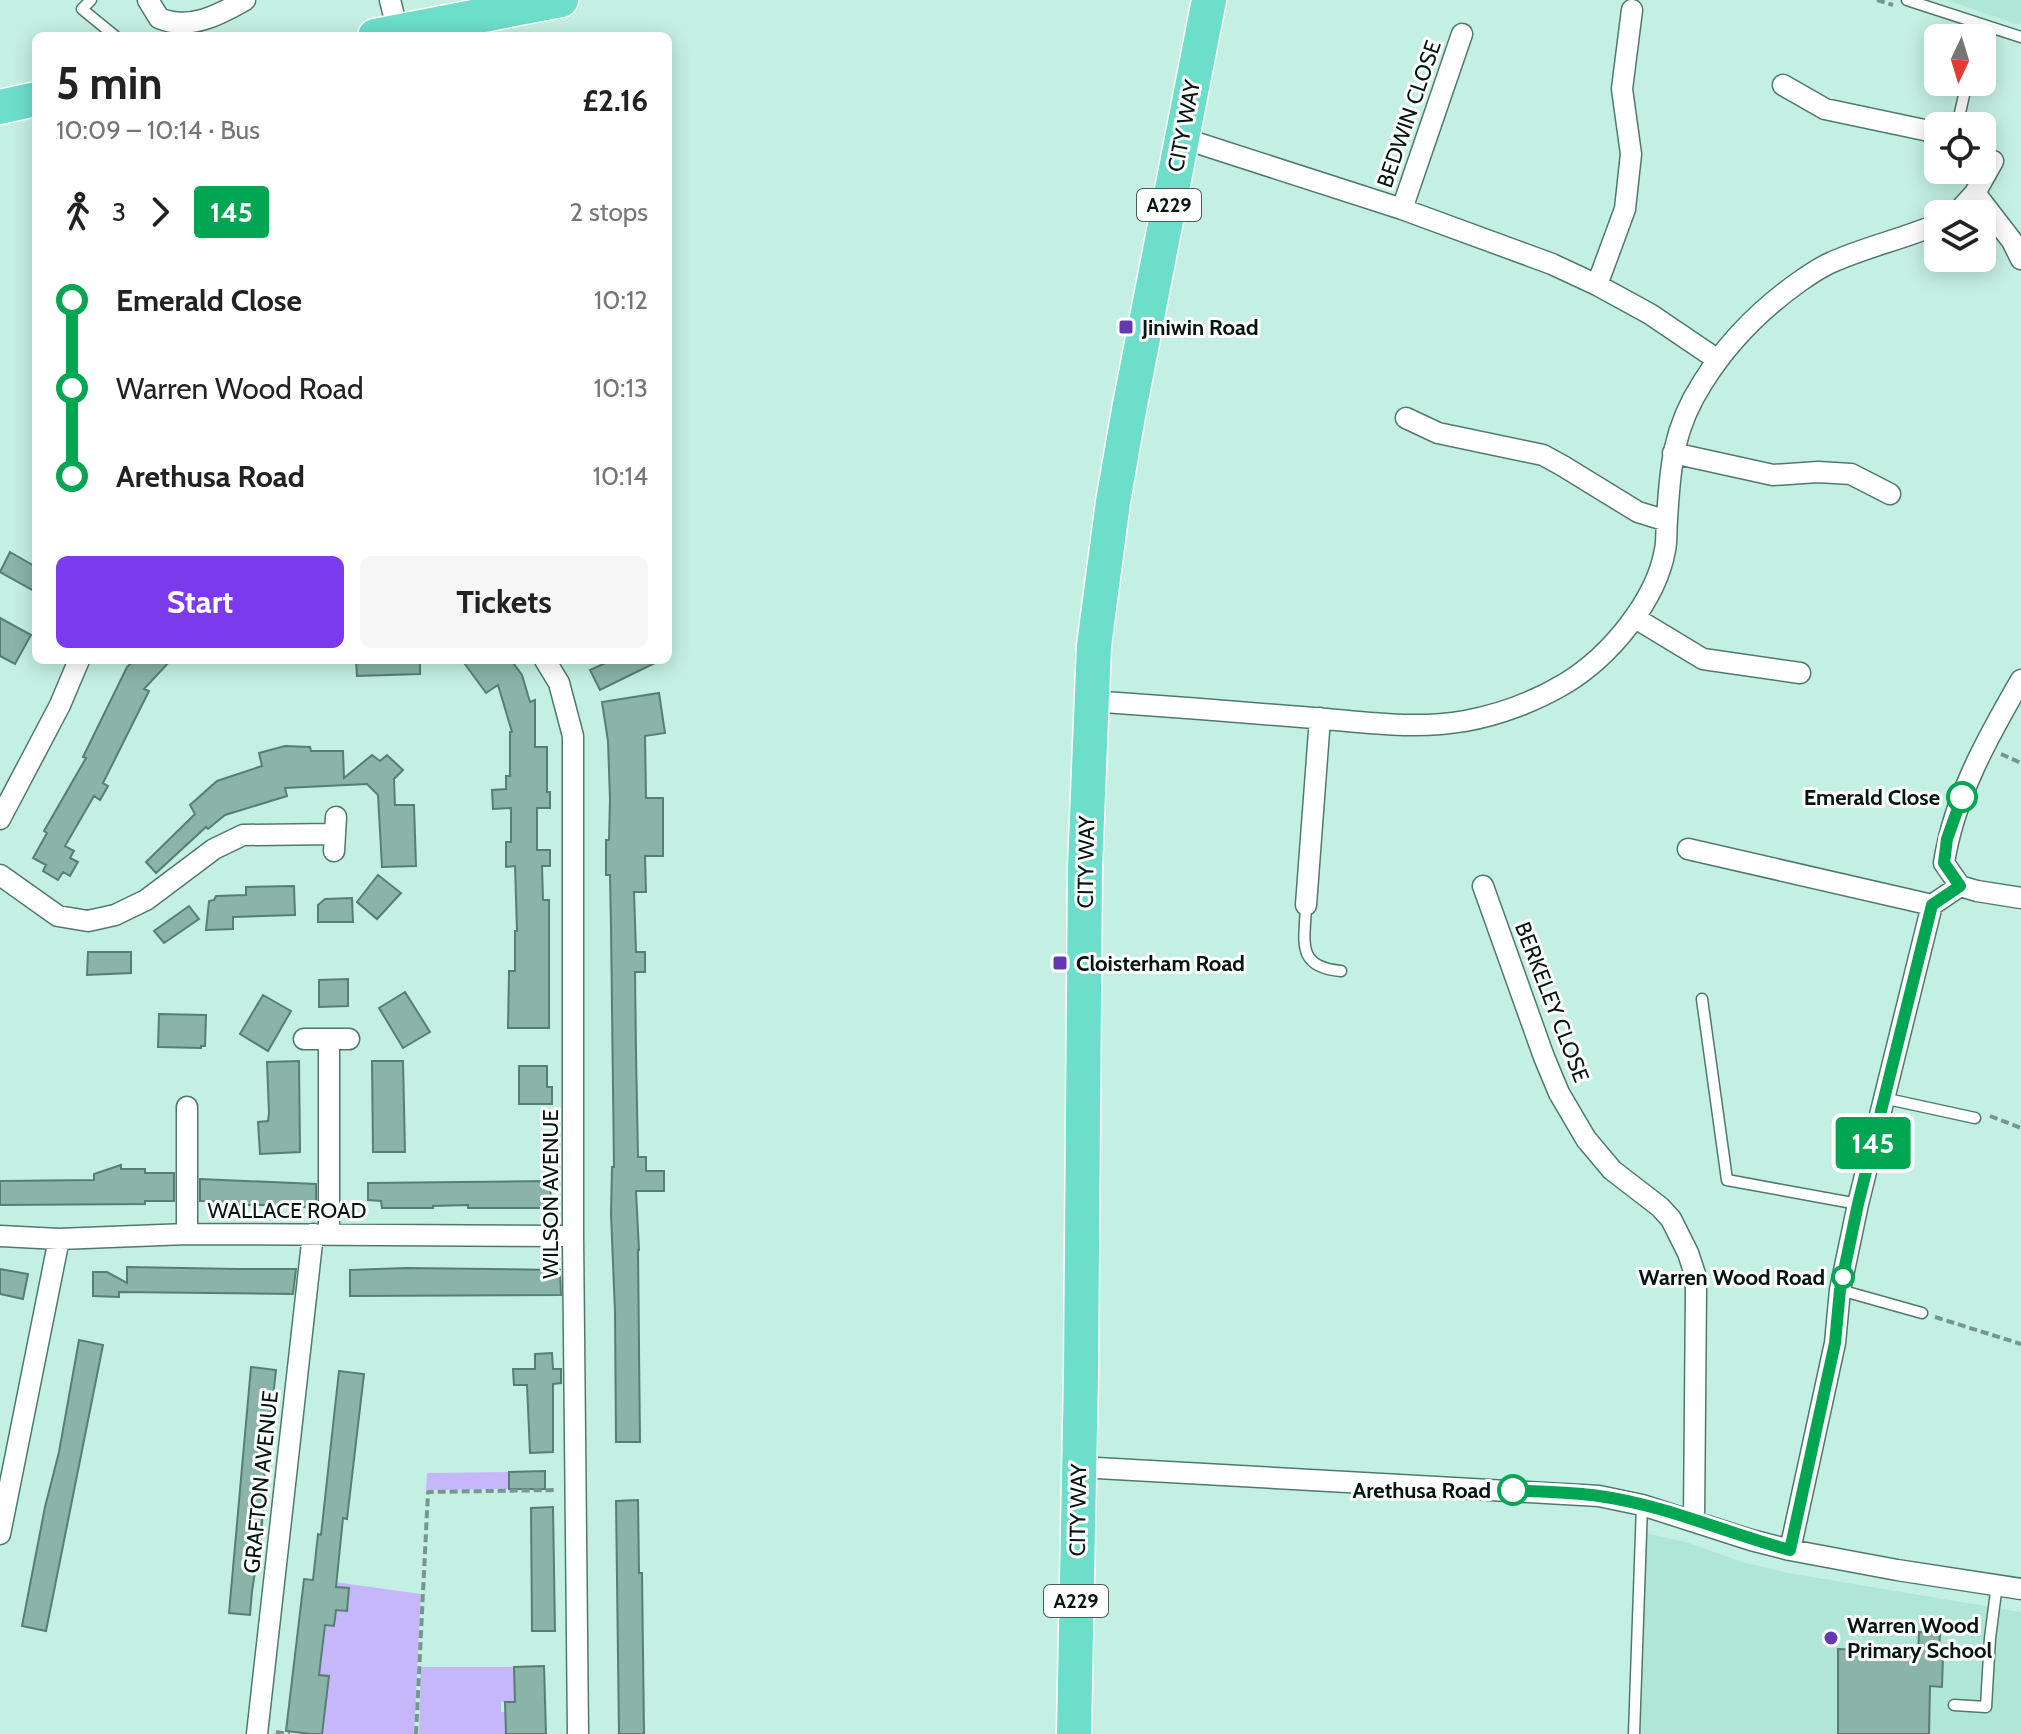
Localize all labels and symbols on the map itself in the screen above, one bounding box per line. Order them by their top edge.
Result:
north arrow [1924,24,1996,96]
street label: BEDWIN CLOSE [1371,37,1447,191]
street label: CITY WAY [1162,77,1206,174]
road number: A229 [1137,189,1201,221]
place label: Jiniwin Road [1141,314,1258,341]
marker: Jiniwin Road [1117,318,1135,336]
marker: Emerald Close [1947,782,1977,812]
place label: Emerald Close [1804,784,1940,811]
street label: CITY WAY [1072,815,1100,909]
street label: BERKELEY CLOSE [1509,918,1595,1086]
place label: Cloisterham Road [1076,950,1245,977]
marker: Cloisterham Road [1051,954,1069,972]
street label: WILSON AVENUE [537,1109,564,1279]
line badge: 145 [1827,1117,1919,1169]
street label: WALLACE ROAD [207,1197,367,1224]
place label: Warren Wood Road [1639,1264,1825,1291]
marker: Warren Wood Road [1832,1266,1854,1288]
street label: GRAFTON AVENUE [238,1389,284,1575]
street label: CITY WAY [1064,1463,1092,1557]
marker: Arethusa Road [1498,1475,1528,1505]
place label: Arethusa Road [1352,1477,1491,1504]
road number: A229 [1044,1585,1108,1617]
place label: Warren Wood Primary School [1847,1612,1993,1664]
marker: Warren Wood Primary School [1822,1629,1840,1647]

